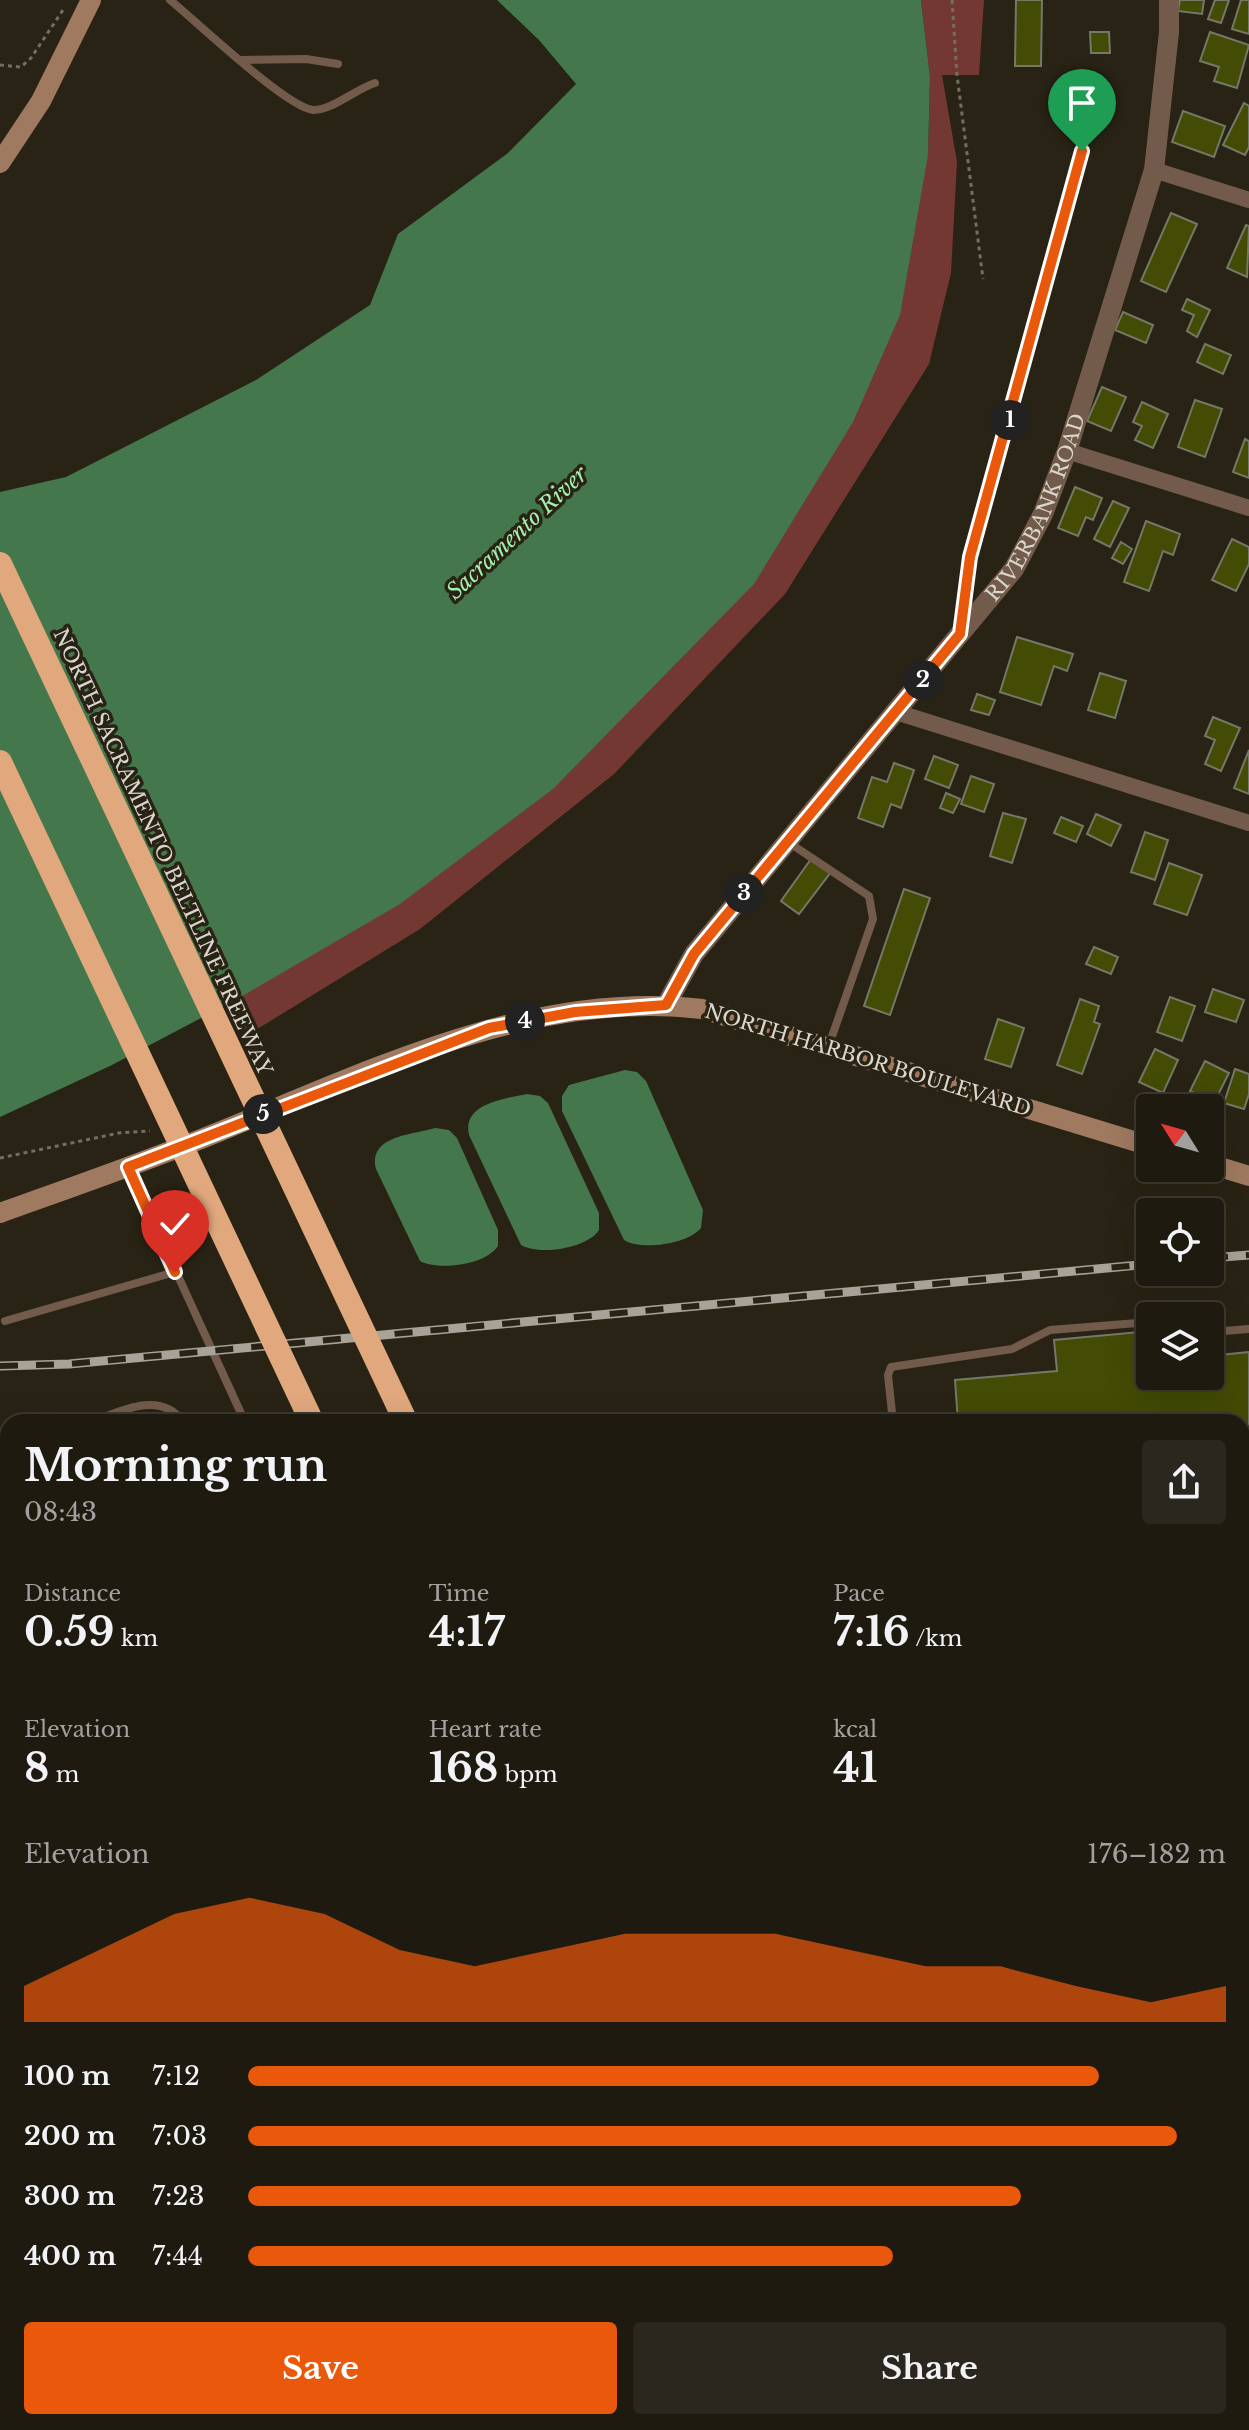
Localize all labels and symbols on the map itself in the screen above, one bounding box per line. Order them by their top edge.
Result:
pin [1048,69,1116,151]
pin: 1 [990,400,1030,440]
street label: RIVERBANK ROAD [980,410,1090,606]
water label: Sacramento River [441,460,594,605]
street label: NORTH SACRAMENTO BELTLINE FREEWAY [49,625,278,1079]
pin: 2 [903,660,943,700]
pin: 3 [724,873,764,913]
street label: NORTH HARBOR BOULEVARD [702,999,1034,1121]
pin: 4 [505,1001,545,1041]
pin: 5 [243,1094,283,1134]
north arrow [1136,1094,1224,1182]
pin [141,1190,209,1272]

